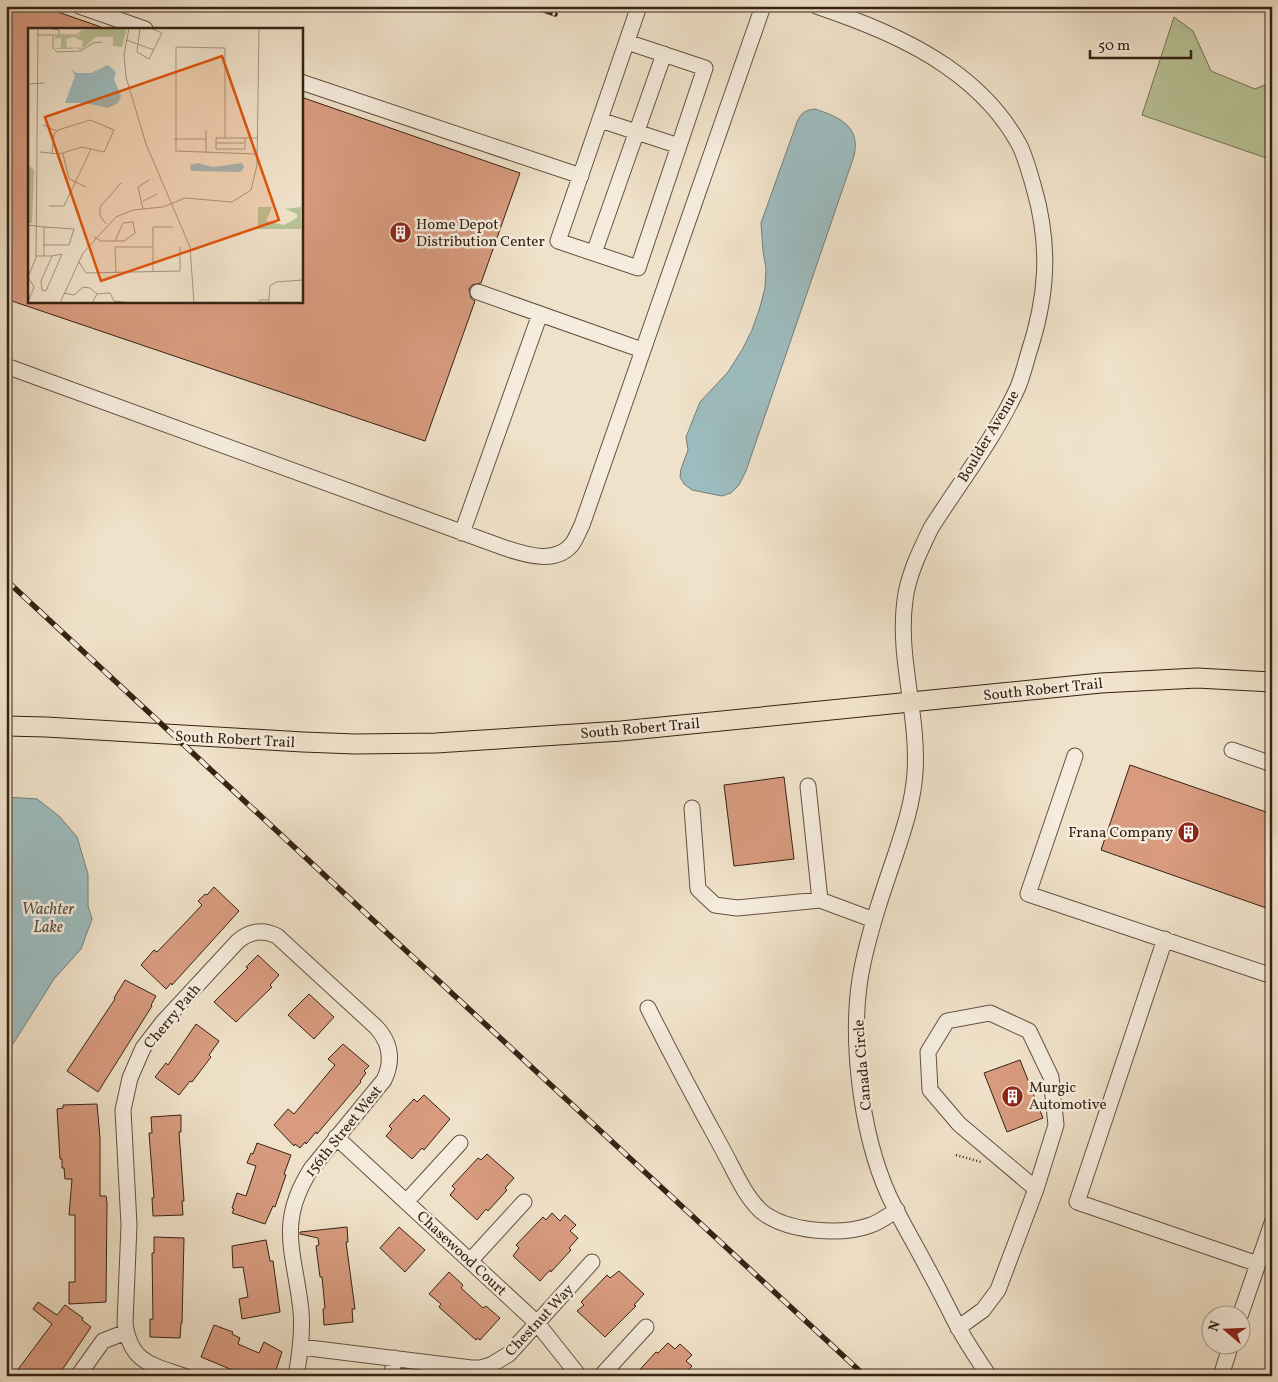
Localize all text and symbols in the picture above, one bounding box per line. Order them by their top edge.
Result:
inset map [28,28,302,302]
scale bar [1090,28,1192,60]
text: 50 m [1098,36,1130,57]
place label: Home Depot Distribution Center [416,215,545,253]
building icon: Home Depot Distribution Center [388,221,412,245]
street label: Boulder Avenue [953,387,1025,487]
street label: South Robert Trail [982,674,1104,707]
street label: South Robert Trail [579,714,701,745]
street label: South Robert Trail [174,727,295,754]
building icon: Frana Company [1177,820,1201,844]
place label: Frana Company [1068,823,1173,844]
water label: Wachter Lake [22,899,75,939]
street label: Cherry Path [140,980,207,1054]
street label: Canada Circle [849,1019,878,1111]
place label: Murgic Automotive [1029,1078,1107,1116]
street label: 156th Street West [301,1082,388,1182]
building icon: Murgic Automotive [1001,1084,1025,1108]
street label: Chasewood Court [411,1207,511,1301]
street label: Chestnut Way [501,1280,579,1362]
north arrow [1200,1304,1250,1354]
text: N [1204,1318,1226,1334]

